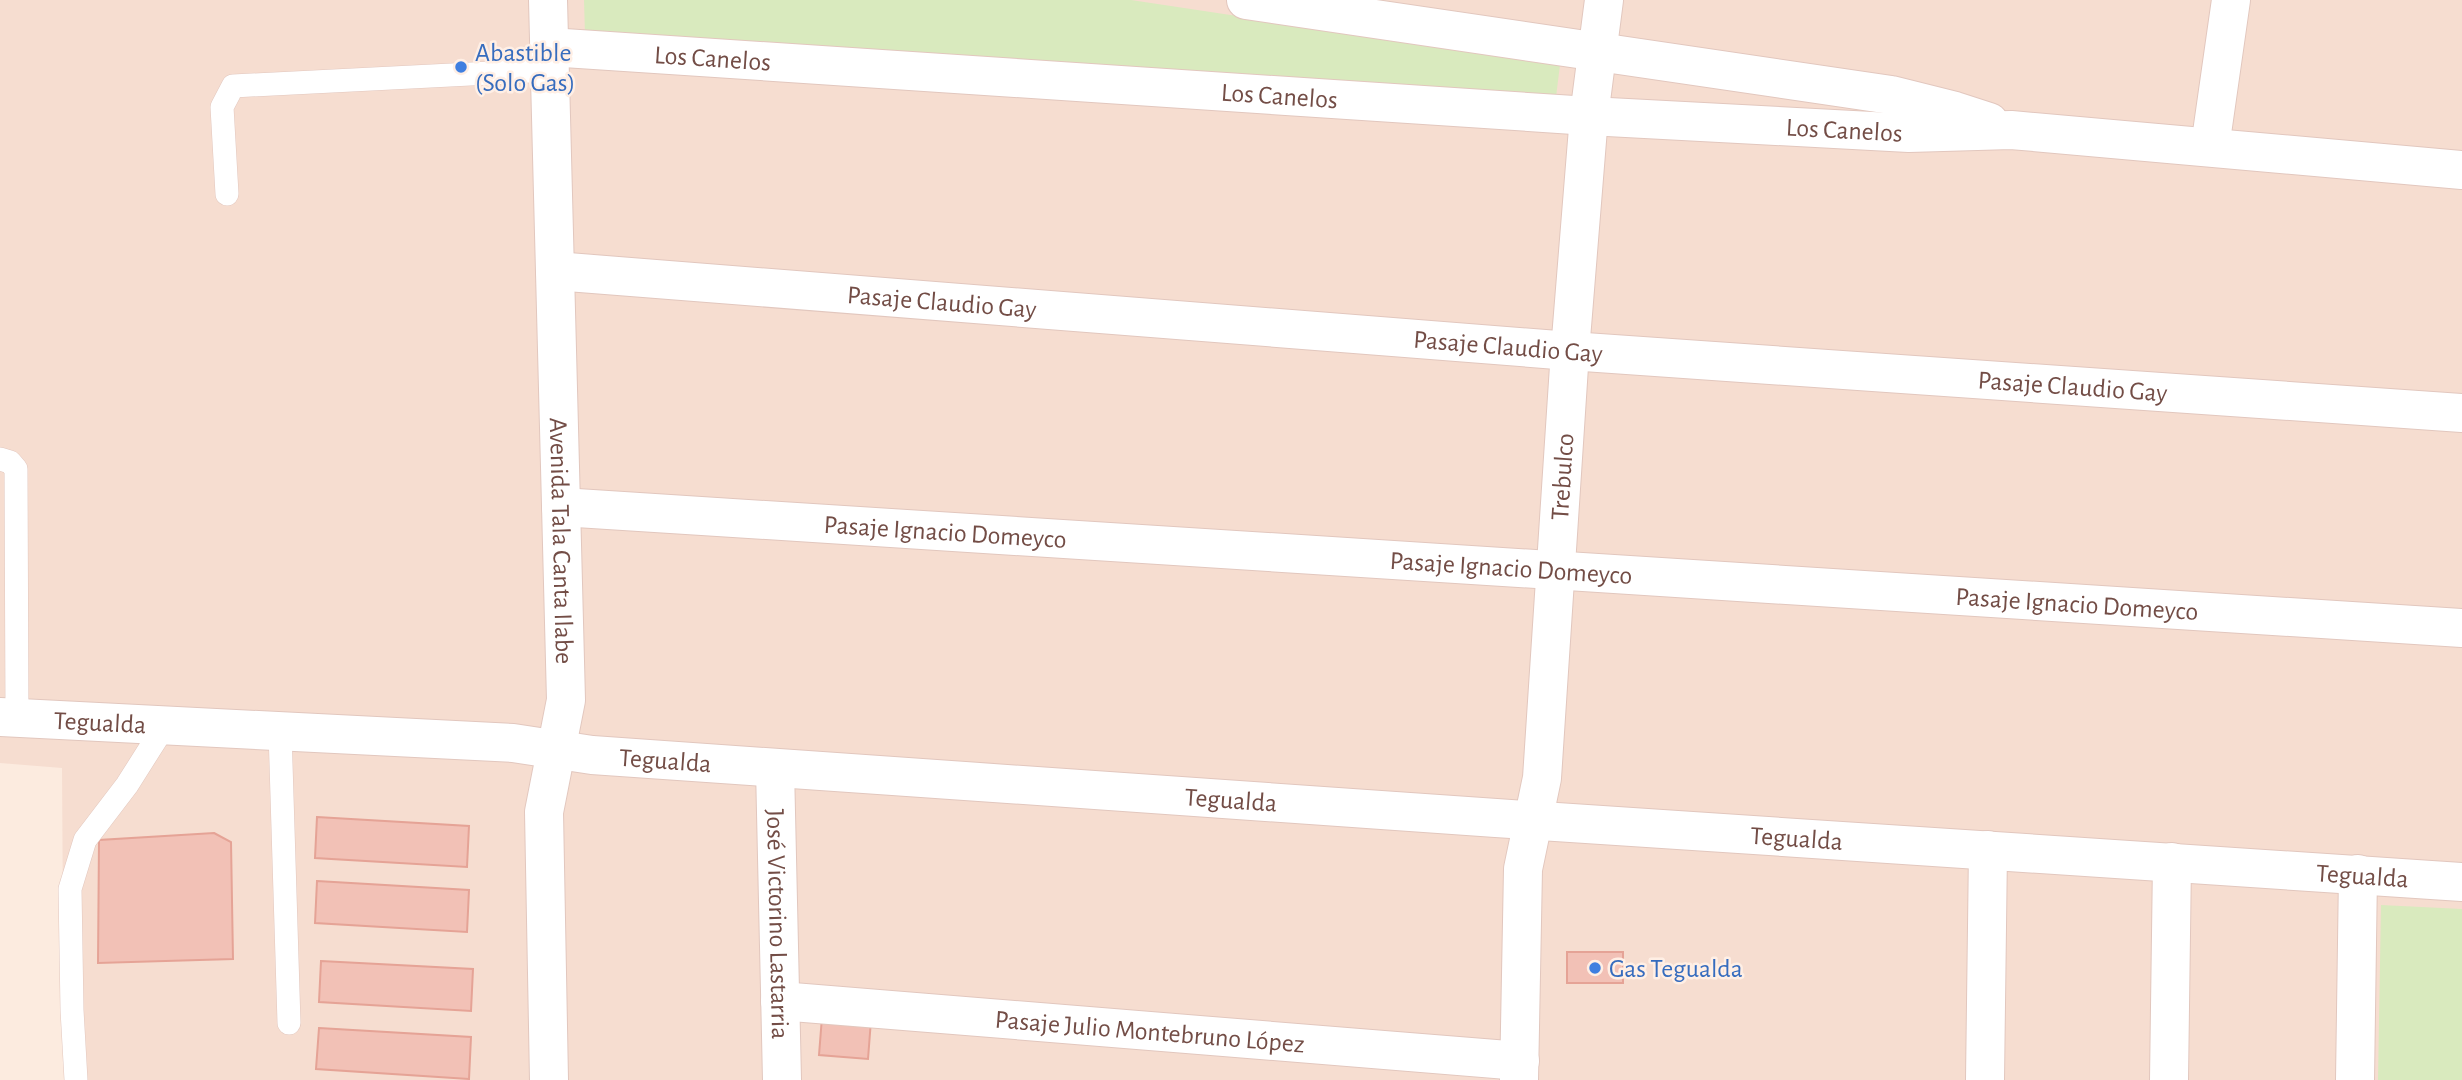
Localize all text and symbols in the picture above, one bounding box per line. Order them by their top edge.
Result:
place label: Abastible (Solo Gas) [475,40,575,96]
street label: Los Canelos [653,42,772,76]
marker: Abastible (Solo Gas) [453,59,469,75]
street label: Los Canelos [1220,80,1338,113]
street label: Los Canelos [1785,114,1903,147]
street label: Pasaje Claudio Gay [846,282,1037,323]
street label: Pasaje Claudio Gay [1412,327,1604,367]
street label: Pasaje Claudio Gay [1977,367,2168,406]
street label: Avenida Tala Canta Ilabe [545,417,577,664]
street label: Trebulco [1547,432,1579,521]
street label: Pasaje Ignacio Domeyco [823,512,1067,553]
street label: Pasaje Ignacio Domeyco [1389,548,1633,589]
street label: Pasaje Ignacio Domeyco [1955,584,2199,625]
street label: Tegualda [53,708,147,738]
street label: Tegualda [618,745,712,777]
street label: Tegualda [1184,784,1278,817]
street label: José Victorino Lastarria [762,808,793,1040]
street label: Tegualda [1749,823,1844,855]
street label: Tegualda [2315,860,2409,892]
place label: Gas Tegualda [1609,956,1743,982]
marker: Gas Tegualda [1587,960,1603,976]
street label: Pasaje Julio Montebruno López [994,1006,1306,1057]

